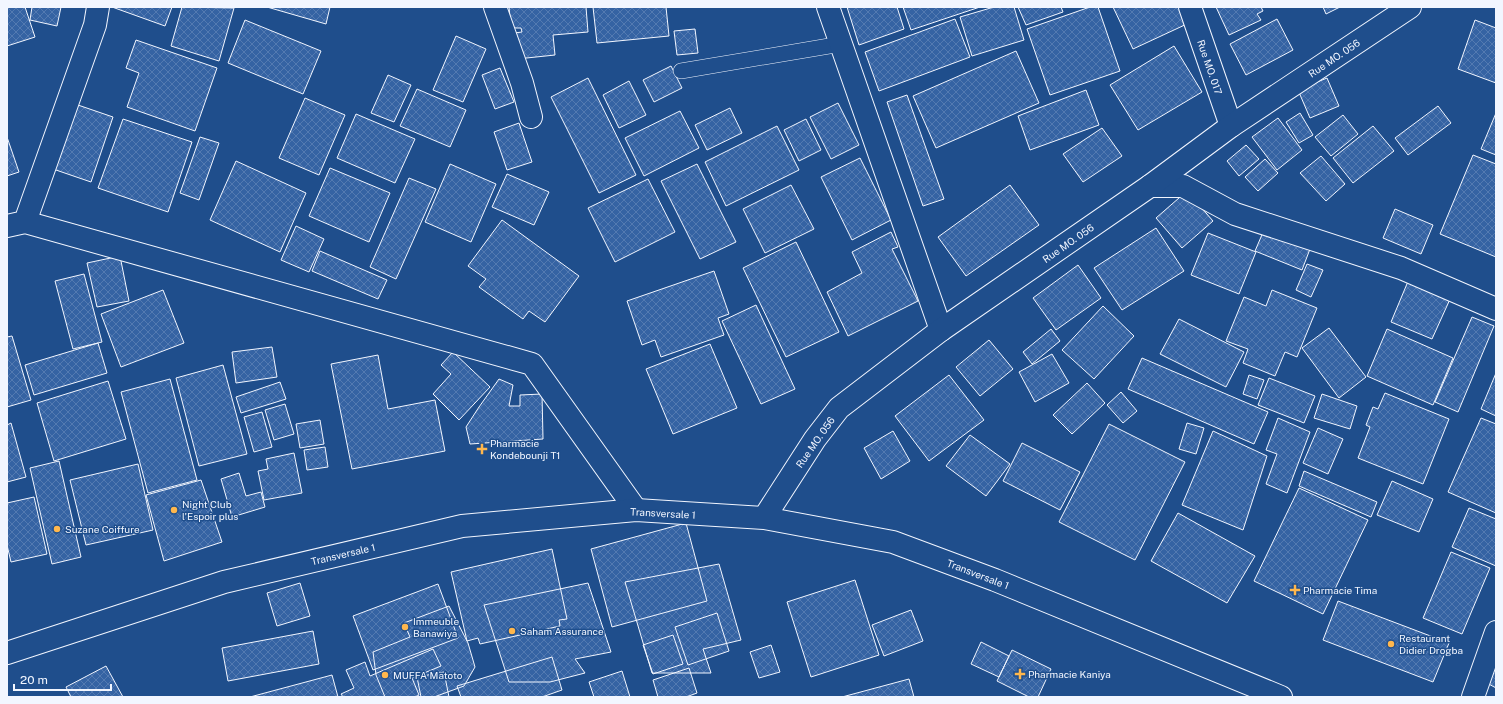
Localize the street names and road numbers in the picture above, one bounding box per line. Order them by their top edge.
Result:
street label: Rue MO. 056 [1306,36,1362,80]
street label: Rue MO. 017 [1195,38,1225,96]
street label: Rue MO. 056 [1040,221,1096,265]
street label: Rue MO. 056 [793,414,837,470]
street label: Transversale 1 [630,505,696,521]
street label: Transversale 1 [310,541,376,567]
street label: Transversale 1 [945,557,1011,591]

